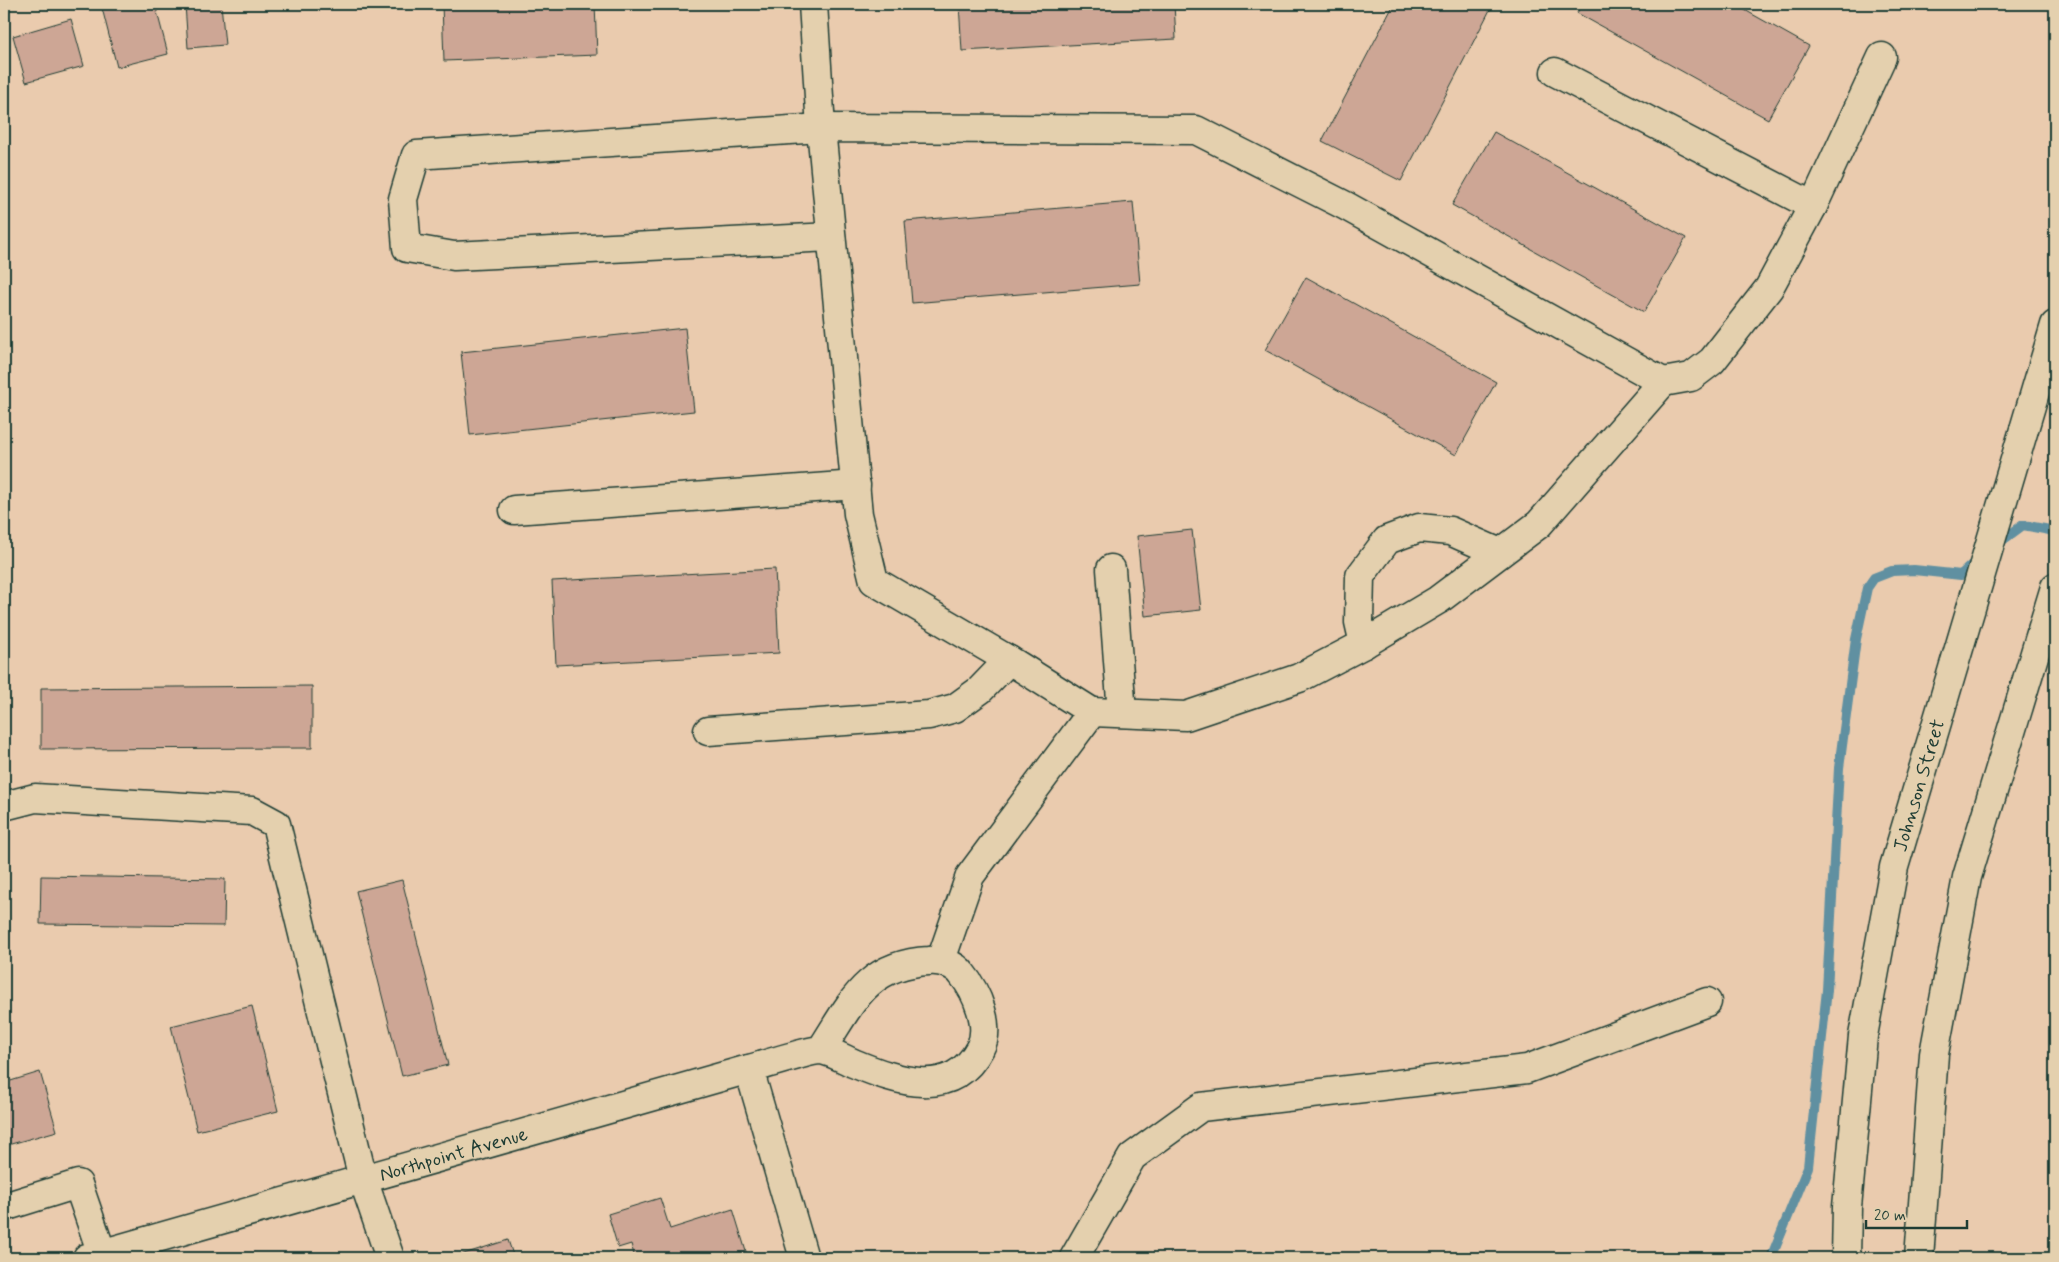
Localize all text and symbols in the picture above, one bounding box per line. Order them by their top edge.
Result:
street label: Johnson Street [1887,716,1952,855]
street label: Northpoint Avenue [376,1121,531,1189]
scale bar [1866,1197,1968,1229]
text: 20 m [1874,1206,1906,1226]

